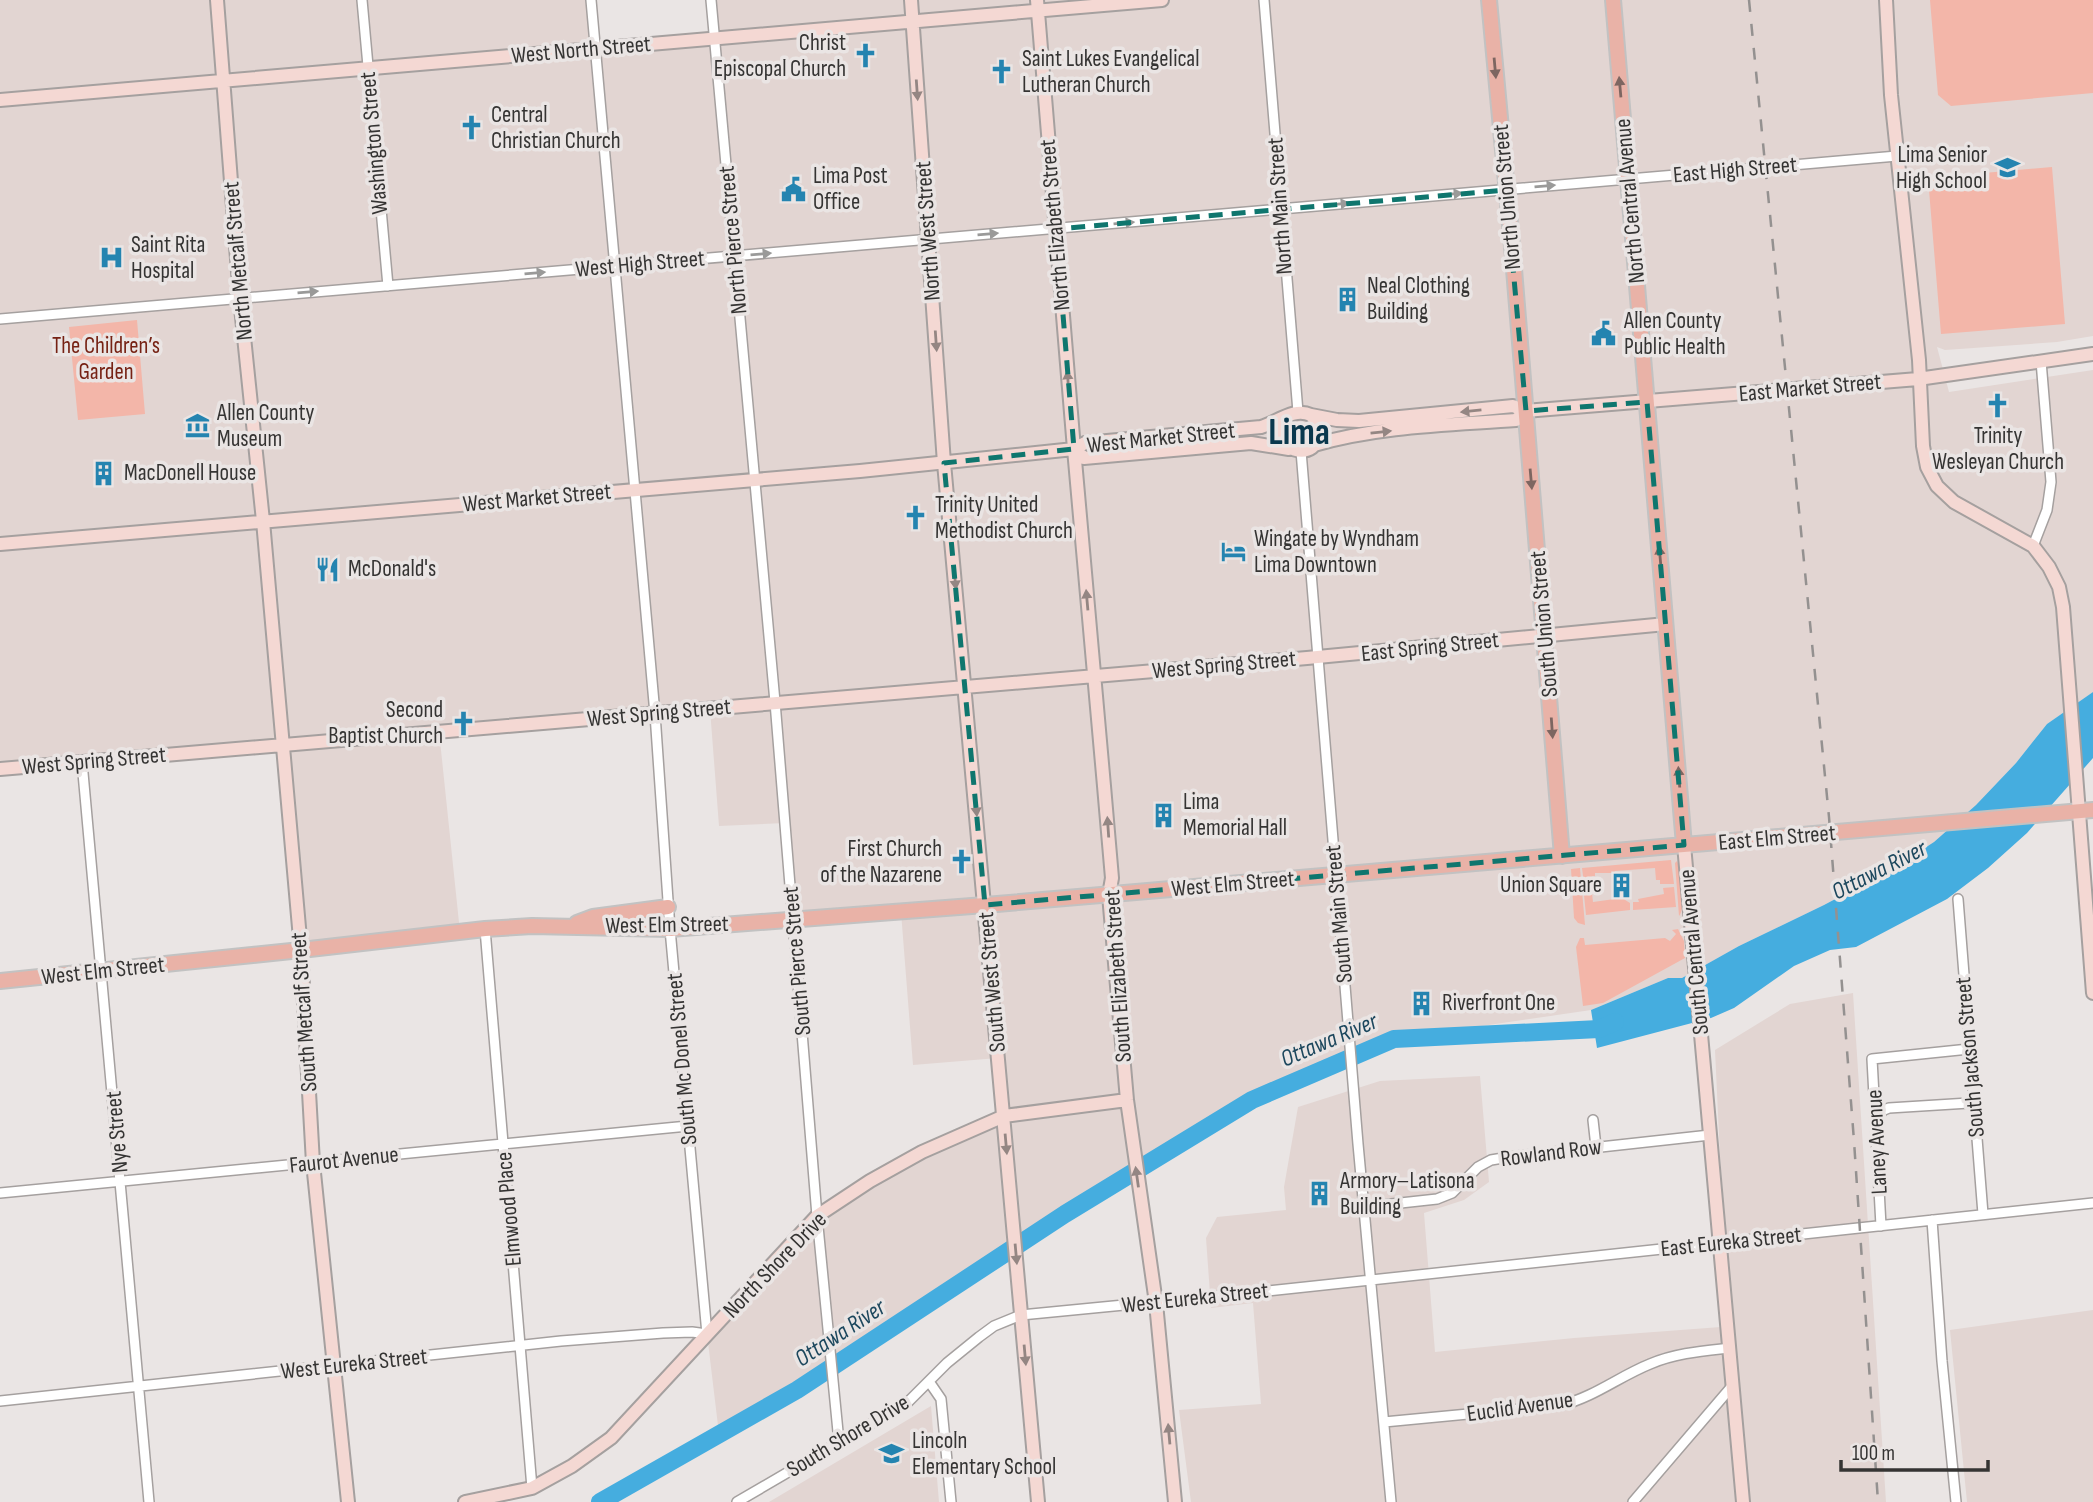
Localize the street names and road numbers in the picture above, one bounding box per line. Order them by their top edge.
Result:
street label: West North Street [510,30,652,70]
street label: Washington Street [354,71,394,215]
street label: North Central Avenue [1609,118,1651,284]
street label: North Union Street [1487,123,1527,271]
street label: North Main Street [1261,136,1299,276]
street label: North Elizabeth Street [1034,138,1076,312]
street label: East High Street [1672,151,1798,189]
street label: North West Street [909,160,947,302]
street label: North Pierce Street [713,165,753,315]
street label: North Metcalf Street [217,180,259,342]
street label: West High Street [574,244,706,284]
street label: East Market Street [1738,368,1882,408]
street label: West Market Street [1086,416,1236,460]
street label: West Market Street [462,478,612,518]
street label: South Union Street [1524,550,1564,698]
street label: East Spring Street [1360,626,1500,668]
street label: West Spring Street [1151,645,1297,685]
street label: West Spring Street [586,693,732,733]
street label: West Spring Street [21,741,167,781]
street label: East Elm Street [1717,819,1837,857]
street label: South Main Street [1319,844,1359,984]
street label: West Elm Street [1170,865,1296,903]
street label: South Central Avenue [1673,868,1715,1036]
street label: South Pierce Street [777,885,817,1037]
street label: South Elizabeth Street [1098,889,1138,1063]
street label: West Elm Street [605,910,729,940]
street label: South West Street [972,911,1012,1053]
street label: South Metcalf Street [284,931,324,1093]
street label: West Elm Street [40,951,166,991]
street label: South Mc Donel Street [661,972,703,1146]
street label: South Jackson Street [1949,976,1991,1138]
street label: Laney Avenue [1860,1089,1894,1195]
street label: Nye Street [99,1090,135,1174]
street label: Rowland Row [1499,1133,1603,1173]
street label: Faurot Avenue [288,1140,400,1180]
street label: Elmwood Place [490,1151,528,1267]
street label: North Shore Drive [717,1206,833,1324]
street label: East Eureka Street [1659,1221,1803,1263]
street label: West Eureka Street [1120,1276,1270,1320]
street label: West Eureka Street [279,1342,429,1386]
street label: Euclid Avenue [1465,1386,1575,1428]
street label: South Shore Drive [782,1388,914,1484]

